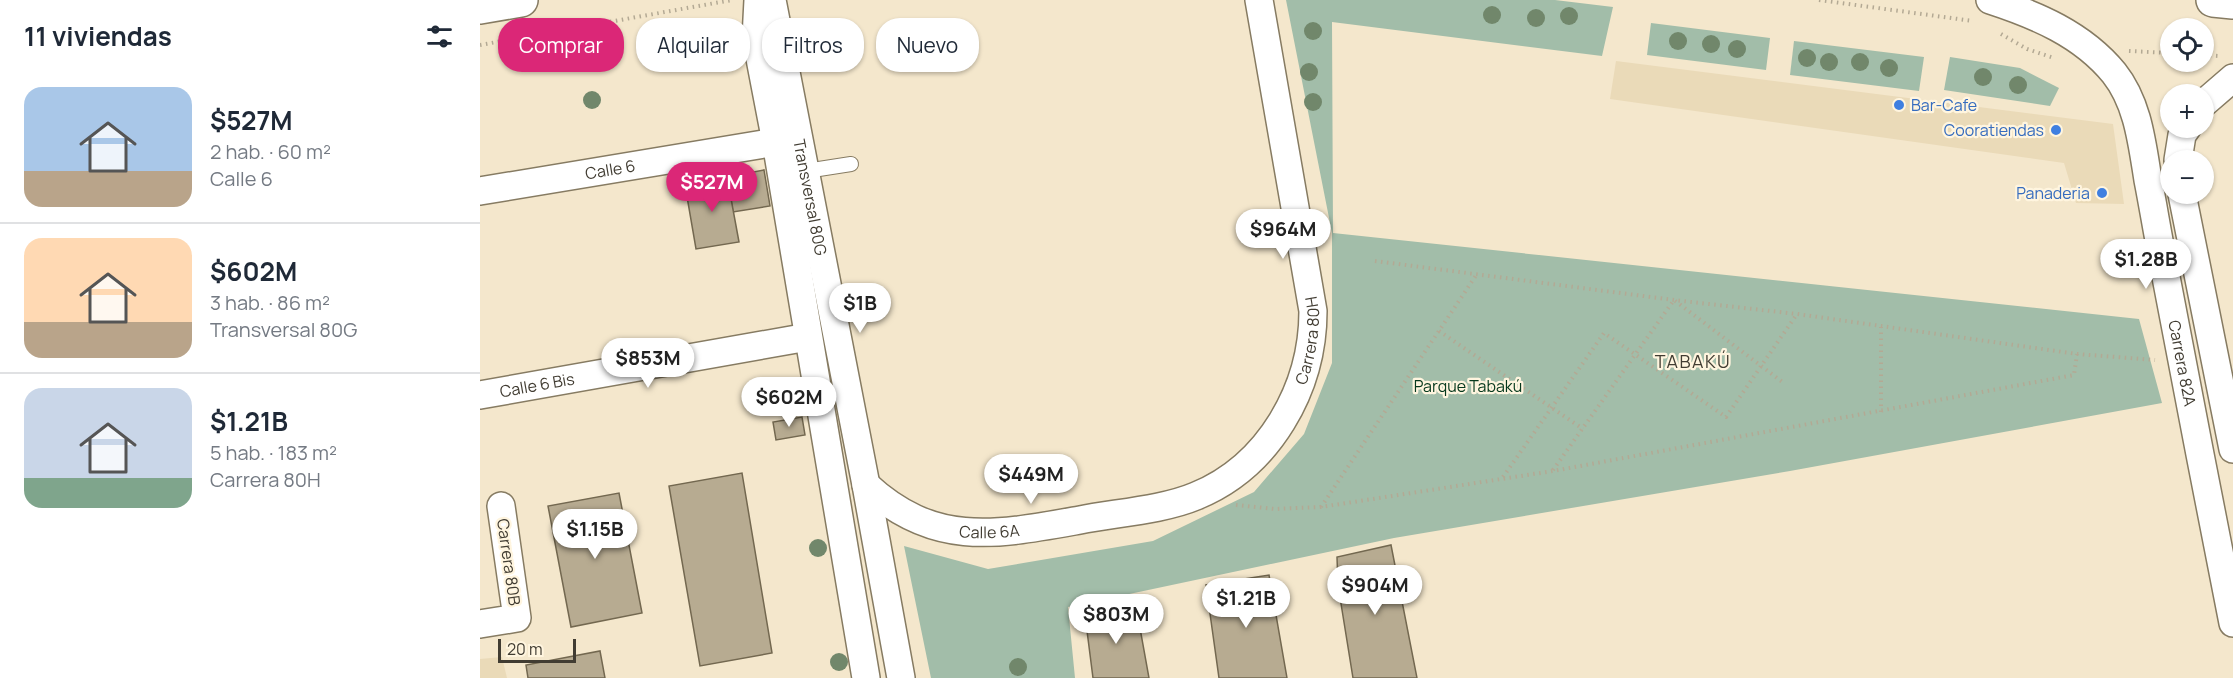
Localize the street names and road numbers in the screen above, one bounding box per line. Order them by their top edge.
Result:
street label: Transversal 80G [788,137,832,257]
street label: Calle 6 [584,154,637,184]
street label: Carrera 80H [1290,295,1324,387]
street label: Carrera 82A [2163,318,2201,408]
street label: Calle 6 Bis [498,367,576,402]
street label: Carrera 80B [492,517,526,607]
street label: Calle 6A [958,519,1021,543]

